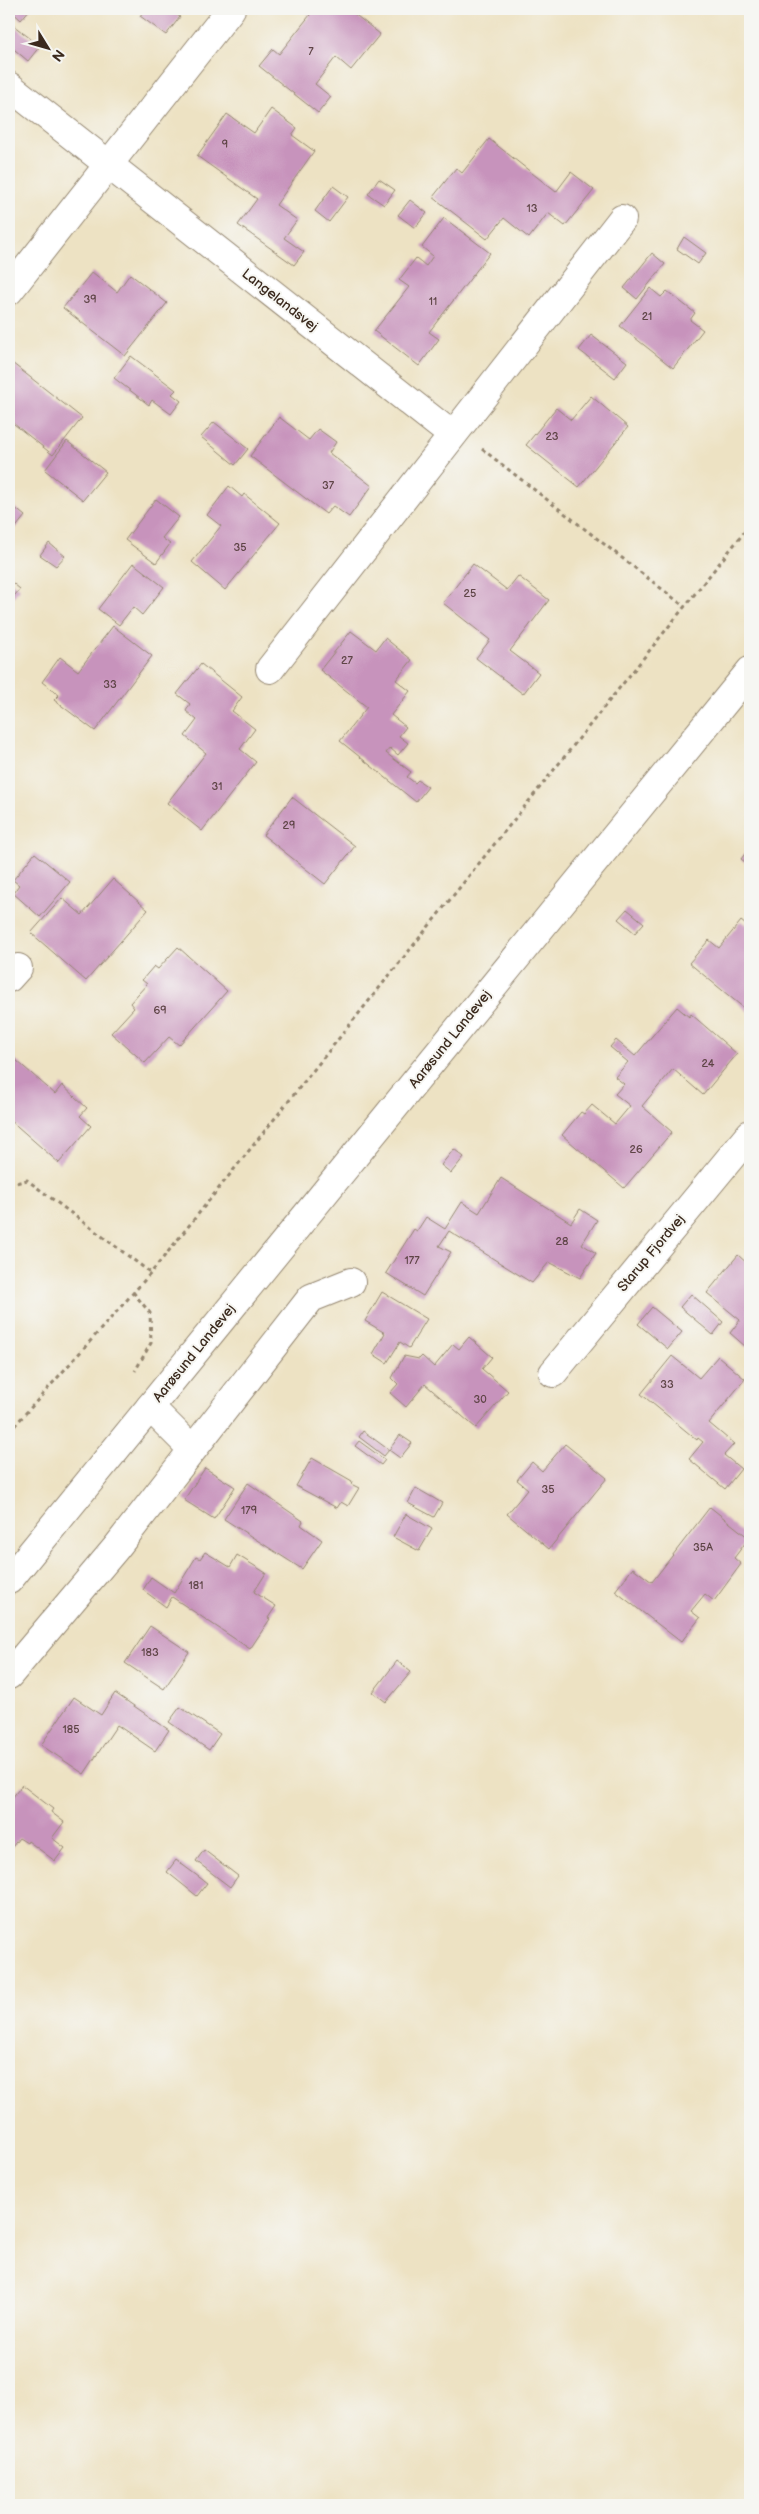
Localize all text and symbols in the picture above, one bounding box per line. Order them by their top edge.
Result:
north arrow [22,22,72,72]
house number: 7 [308,45,314,58]
text: N [48,46,68,65]
house number: 9 [222,138,228,151]
house number: 13 [526,202,538,215]
street label: Langelandsvej [239,265,321,335]
house number: 39 [83,293,97,306]
house number: 11 [429,295,437,308]
house number: 21 [642,310,652,323]
house number: 23 [545,430,559,443]
house number: 37 [322,479,335,492]
house number: 35 [233,541,247,554]
house number: 25 [464,587,476,600]
house number: 27 [341,654,354,667]
house number: 33 [103,678,117,691]
house number: 31 [211,780,223,793]
house number: 29 [283,819,295,832]
street label: Aarøsund Landevej [405,987,495,1091]
house number: 69 [153,1004,167,1017]
house number: 24 [701,1057,715,1070]
house number: 26 [629,1143,643,1156]
street label: Starup Fjordvej [614,1211,688,1295]
house number: 28 [556,1235,568,1248]
house number: 177 [404,1254,420,1267]
street label: Aarøsund Landevej [149,1301,239,1405]
house number: 33 [660,1378,674,1391]
house number: 30 [473,1393,487,1406]
house number: 35 [541,1483,555,1496]
house number: 179 [241,1504,257,1517]
house number: 35A [693,1541,713,1554]
house number: 181 [189,1579,203,1592]
house number: 183 [141,1646,159,1659]
house number: 185 [63,1723,79,1736]

